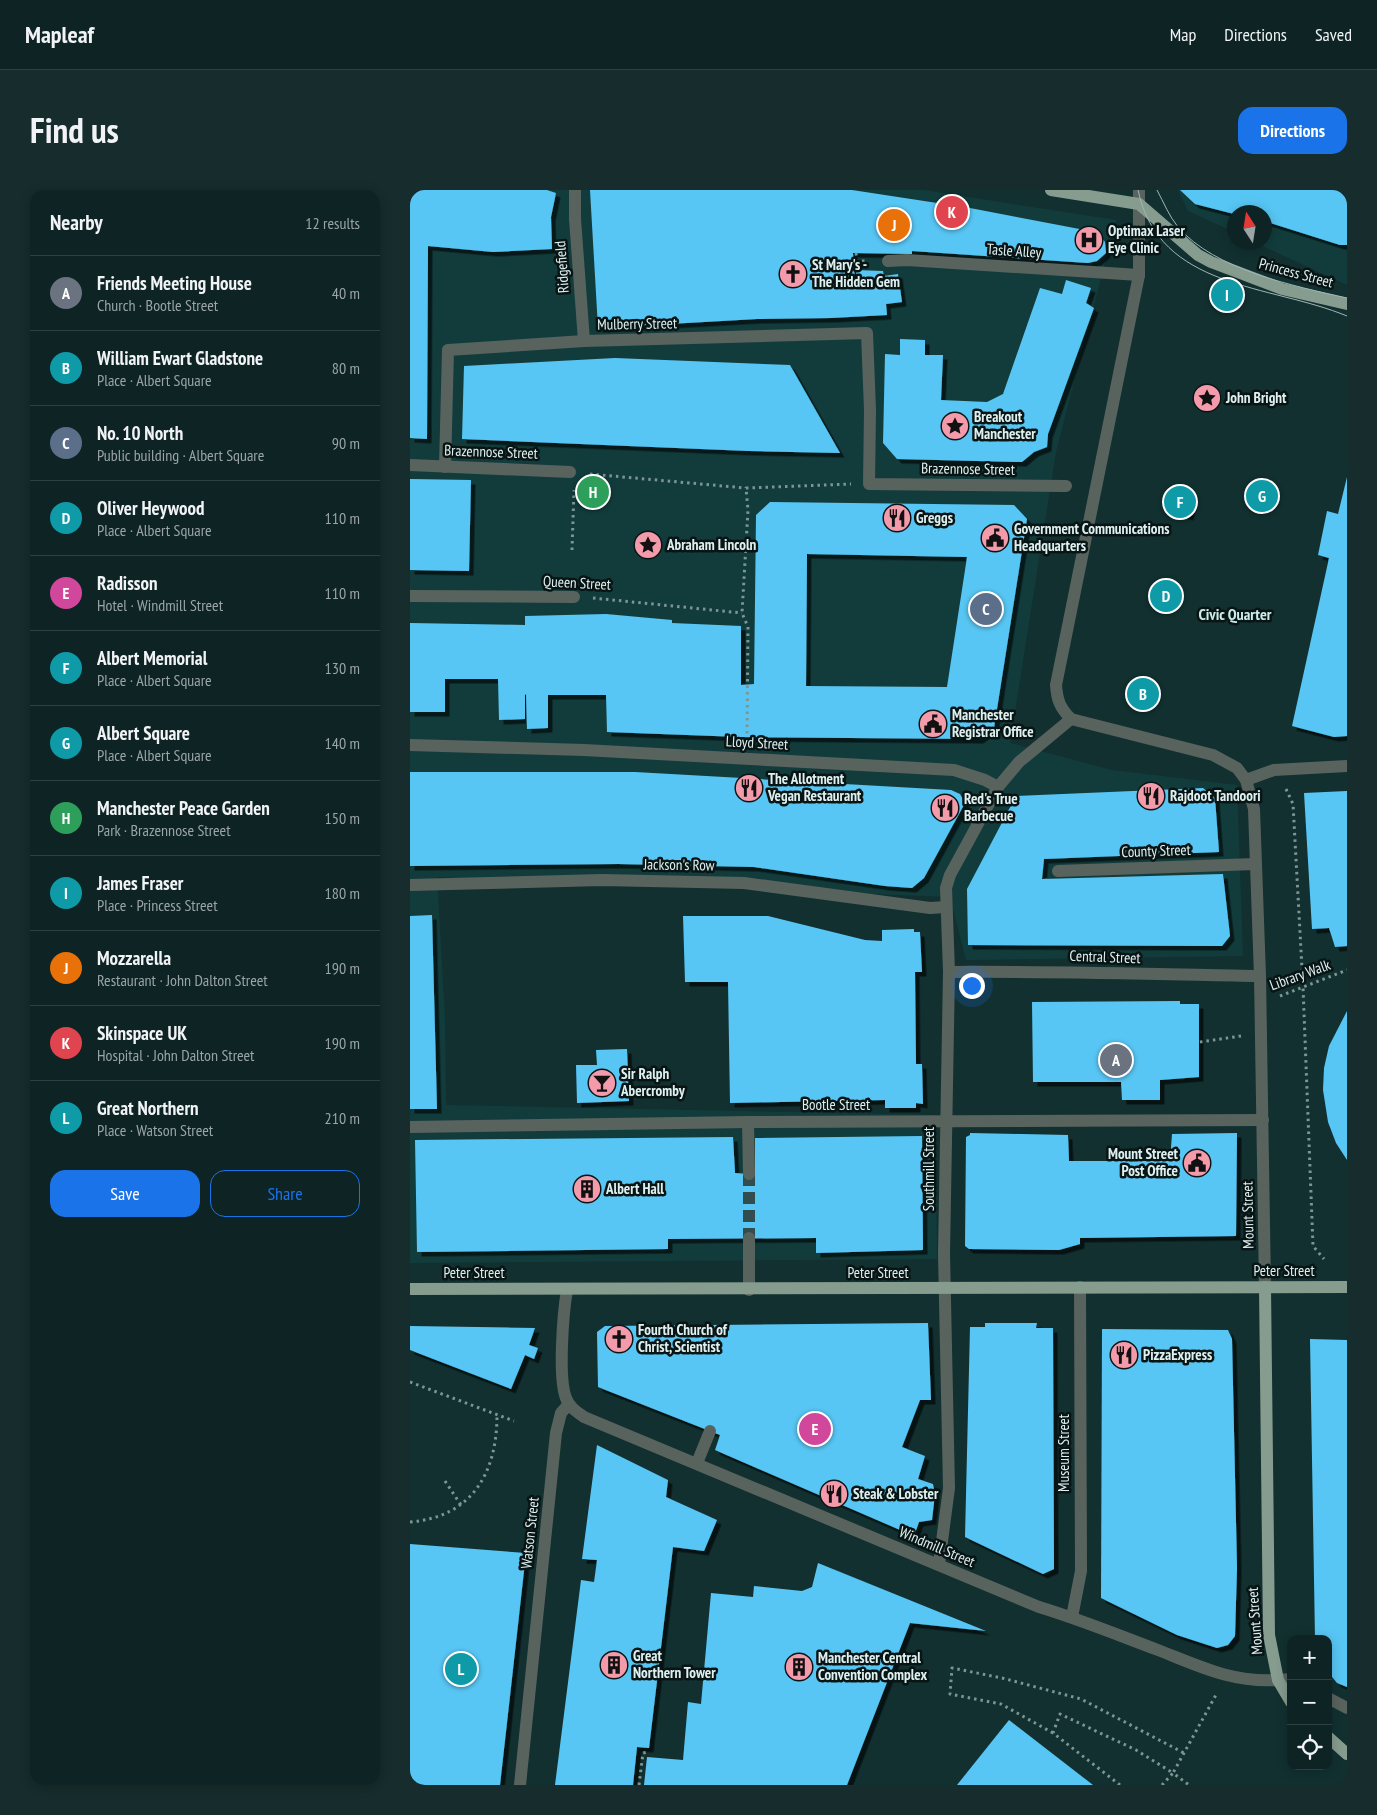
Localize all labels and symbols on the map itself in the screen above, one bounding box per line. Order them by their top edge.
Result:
pin: K [936,193,968,231]
north arrow [1227,205,1272,250]
pin: J [878,206,910,244]
place label: Optimax Laser Eye Clinic [1108,221,1185,257]
hospital icon: Optimax Laser Eye Clinic [1074,225,1104,255]
street label: Tasle Alley [986,239,1042,262]
street label: Ridgefield [550,240,573,294]
street label: Princess Street [1257,254,1335,292]
place label: St Mary's - The Hidden Gem [812,255,900,291]
church icon: St Mary's - The Hidden Gem [778,259,808,289]
pin: I [1211,276,1243,314]
street label: Mulberry Street [597,313,677,334]
place icon: John Bright [1192,383,1222,413]
place label: John Bright [1225,388,1287,407]
place label: Breakout Manchester [974,407,1036,443]
place icon: Breakout Manchester [940,411,970,441]
street label: Brazennose Street [444,440,538,463]
street label: Brazennose Street [921,458,1015,479]
pin: H [577,473,609,511]
pin: G [1246,477,1278,515]
pin: F [1164,483,1196,521]
restaurant icon: Greggs [882,503,912,533]
place label: Greggs [916,508,953,527]
place label: Government Communications Headquarters [1014,519,1170,555]
public building icon: Government Communications Headquarters [980,523,1010,553]
place icon: Abraham Lincoln [633,530,663,560]
place label: Abraham Lincoln [666,535,757,554]
street label: Queen Street [543,571,611,594]
pin: D [1150,577,1182,615]
pin: C [970,590,1002,628]
district label: Civic Quarter [1198,604,1272,624]
pin: B [1127,675,1159,713]
place label: Manchester Registrar Office [952,705,1034,741]
public building icon: Manchester Registrar Office [918,709,948,739]
street label: Lloyd Street [725,731,789,754]
place label: The Allotment Vegan Restaurant [767,769,862,805]
restaurant icon: The Allotment Vegan Restaurant [734,773,764,803]
restaurant icon: Rajdoot Tandoori [1136,781,1166,811]
place label: Rajdoot Tandoori [1170,786,1261,805]
place label: Red's True Barbecue [964,789,1018,825]
restaurant icon: Red's True Barbecue [930,793,960,823]
street label: County Street [1121,840,1191,861]
street label: Jackson's Row [642,854,715,875]
street label: Central Street [1069,946,1141,967]
street label: Library Walk [1267,955,1333,994]
your location [959,973,985,999]
pin: A [1100,1041,1132,1079]
place label: Sir Ralph Abercromby [620,1064,686,1100]
bar icon: Sir Ralph Abercromby [587,1068,617,1098]
street label: Bootle Street [802,1095,870,1114]
street label: Southmill Street [919,1127,938,1211]
place label: Mount Street Post Office [1108,1144,1179,1180]
public building icon: Mount Street Post Office [1182,1148,1212,1178]
building icon: Albert Hall [572,1174,602,1204]
place label: Albert Hall [605,1179,664,1198]
street label: Mount Street [1237,1181,1258,1249]
street label: Peter Street [1253,1261,1315,1280]
street label: Peter Street [443,1263,505,1282]
street label: Peter Street [847,1263,909,1282]
place label: Fourth Church of Christ, Scientist [638,1320,728,1356]
church icon: Fourth Church of Christ, Scientist [604,1324,634,1354]
restaurant icon: PizzaExpress [1109,1340,1139,1370]
place label: PizzaExpress [1143,1345,1212,1364]
pin: E [799,1410,831,1448]
street label: Museum Street [1054,1414,1073,1492]
restaurant icon: Steak & Lobster [819,1479,849,1509]
place label: Steak & Lobster [853,1484,939,1503]
street label: Watson Street [516,1496,543,1570]
street label: Windmill Street [896,1522,978,1571]
street label: Mount Street [1243,1587,1266,1655]
place label: Great Northern Tower [633,1646,716,1682]
place label: Manchester Central Convention Complex [818,1648,927,1684]
pin: L [445,1650,477,1688]
building icon: Great Northern Tower [599,1650,629,1680]
building icon: Manchester Central Convention Complex [784,1652,814,1682]

